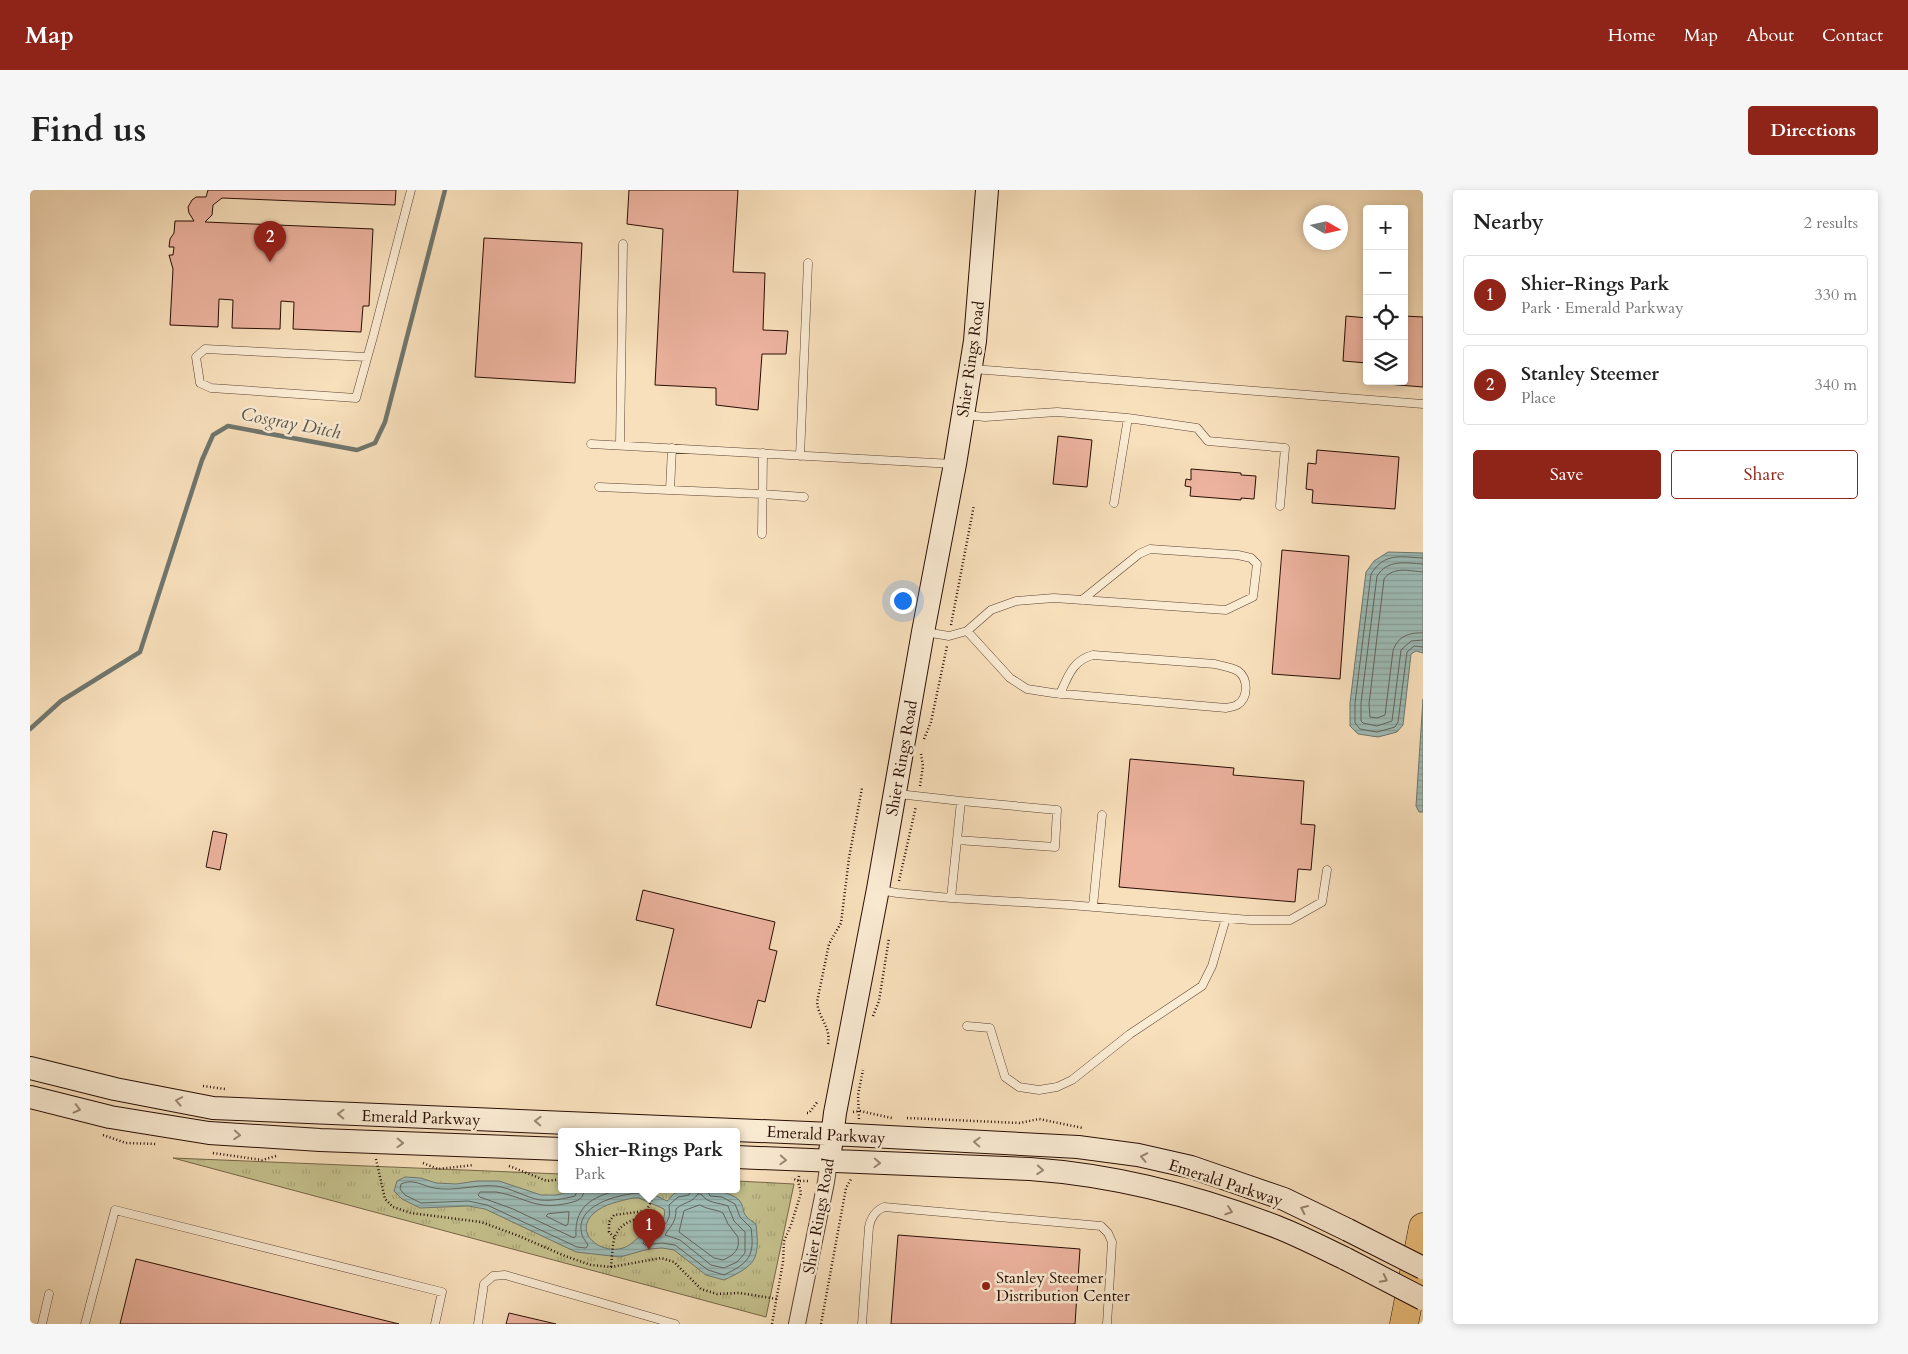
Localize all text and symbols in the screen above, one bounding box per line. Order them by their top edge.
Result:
text: Map [25,19,74,52]
text: Home [1608,23,1656,48]
text: Map [1684,23,1718,48]
text: About [1746,23,1794,48]
text: Contact [1822,23,1883,48]
text: Find us [30,106,146,154]
button: Directions [1748,106,1878,155]
north arrow [1303,205,1348,250]
map controls [1363,205,1408,385]
button: + [1363,205,1408,250]
text: Nearby [1473,208,1544,237]
text: 2 results [1804,212,1858,234]
pin: 2 [254,221,286,262]
button: − [1363,250,1408,295]
text: Shier-Rings Park [1521,271,1669,297]
text: 1 [1486,284,1494,306]
text: 330 m [1815,284,1857,306]
button: locate [1363,295,1408,340]
text: Park · Emerald Parkway [1521,297,1684,319]
street label: Shier Rings Road [952,299,990,419]
button: layers [1363,340,1408,385]
text: Stanley Steemer [1521,361,1659,387]
text: 2 [1486,374,1494,396]
text: 340 m [1815,374,1857,396]
text: Place [1521,387,1556,409]
water label: Cosgray Ditch [239,402,343,445]
button: Save [1473,450,1661,499]
button: Share [1671,450,1858,499]
your location [890,588,916,614]
street label: Shier Rings Road [881,698,923,818]
one-way arrow [175,1097,184,1107]
one-way arrow [73,1103,82,1114]
street label: Emerald Parkway [361,1105,481,1131]
one-way arrow [337,1109,344,1119]
one-way arrow [534,1116,542,1127]
street label: Emerald Parkway [766,1121,887,1149]
popup [558,1128,740,1193]
one-way arrow [234,1129,242,1140]
text: Shier-Rings Park [575,1137,723,1163]
one-way arrow [973,1137,981,1148]
one-way arrow [396,1138,404,1148]
one-way arrow [1139,1152,1148,1163]
one-way arrow [779,1154,787,1165]
street label: Emerald Parkway [1166,1154,1286,1212]
street label: Shier Rings Road [798,1156,840,1276]
one-way arrow [874,1158,882,1168]
text: Park [575,1163,606,1185]
one-way arrow [1036,1164,1044,1175]
one-way arrow [1224,1205,1233,1215]
one-way arrow [1300,1205,1309,1216]
pin: 1 [633,1209,665,1250]
place label: Stanley Steemer Distribution Center [996,1267,1130,1307]
one-way arrow [1379,1273,1388,1283]
marker: Stanley Steemer Distribution Center [980,1280,992,1292]

